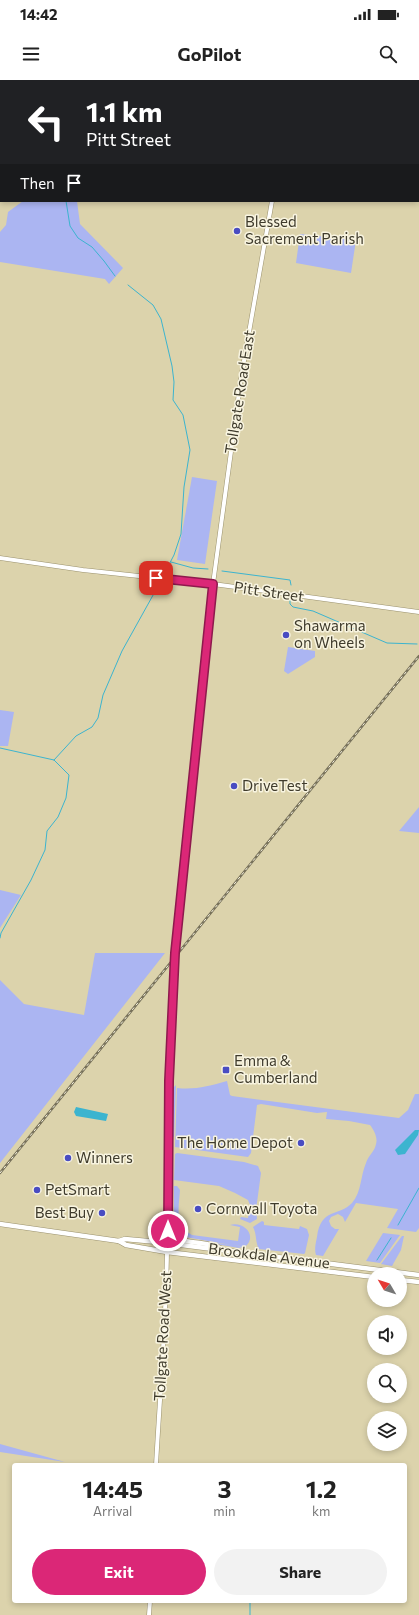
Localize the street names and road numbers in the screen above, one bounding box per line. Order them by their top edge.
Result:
street label: Tollgate Road East [220,329,258,455]
street label: Pitt Street [233,577,305,605]
street label: Brookdale Avenue [207,1239,331,1271]
street label: Tollgate Road West [150,1270,174,1402]

